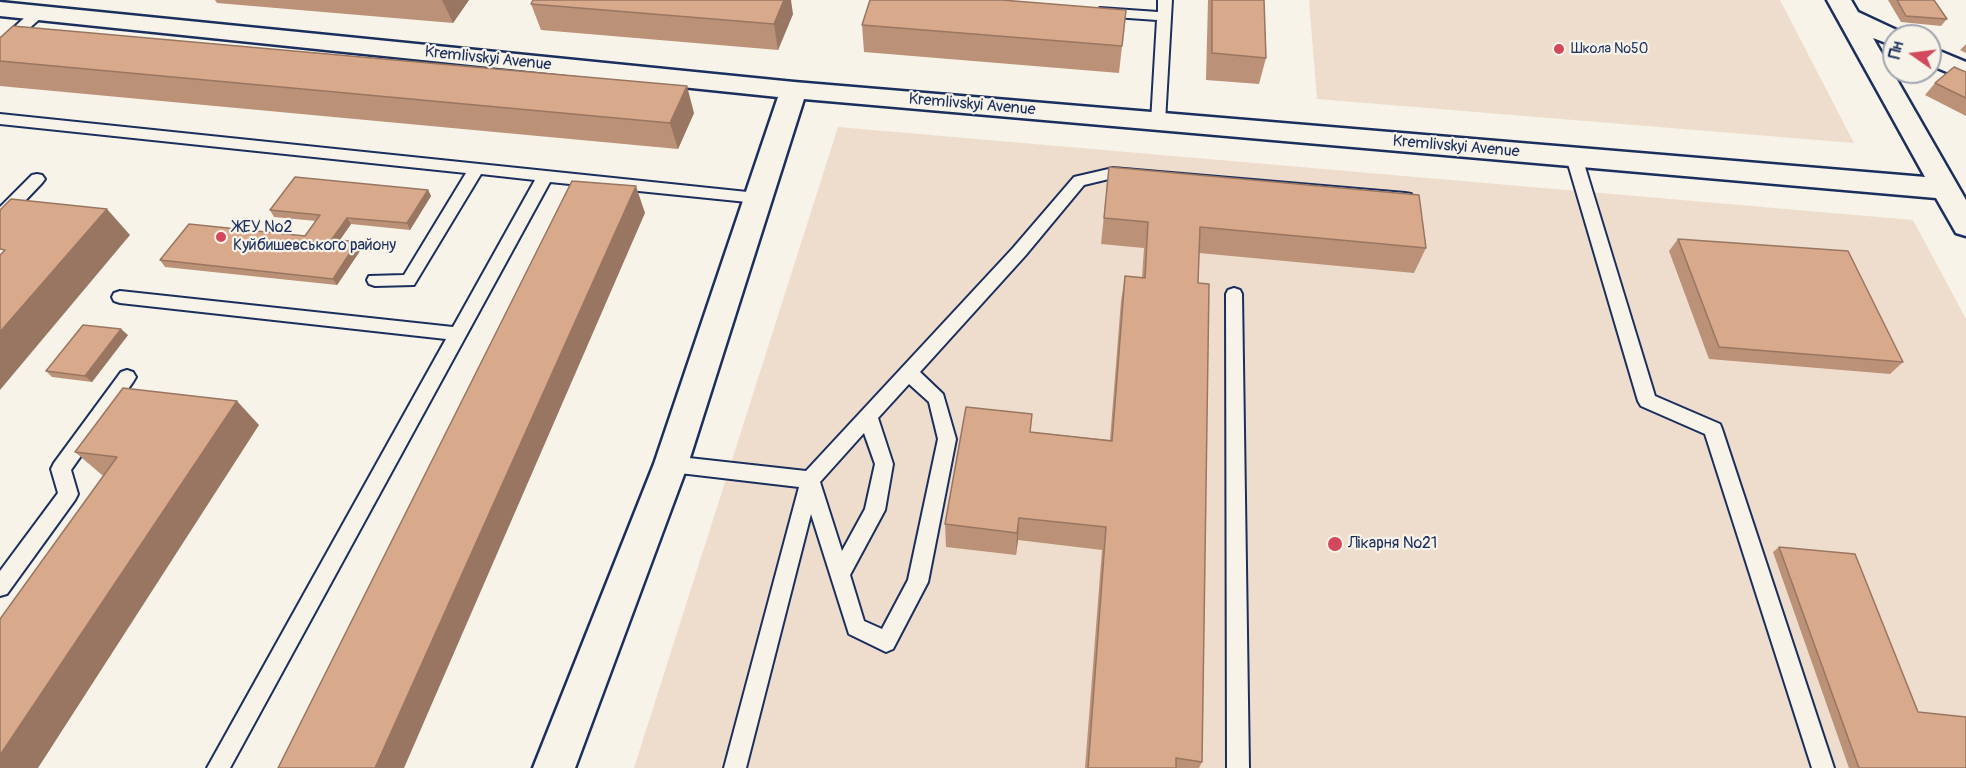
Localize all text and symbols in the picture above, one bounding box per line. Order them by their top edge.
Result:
north arrow [1882,24,1942,84]
text: Пн [1885,39,1908,61]
place label: Школа №50 [1571,41,1648,57]
marker: Школа №50 [1552,42,1566,56]
street label: Kremlivskyi Avenue [424,43,552,75]
street label: Kremlivskyi Avenue [908,90,1036,120]
street label: Kremlivskyi Avenue [1392,132,1520,162]
place label: ЖЕУ №2 Куйбишевського району [233,218,396,256]
marker: ЖЕУ №2 Куйбишевського району [214,230,228,244]
place label: Лікарня №21 [1348,534,1437,554]
marker: Лікарня №21 [1326,535,1344,553]

